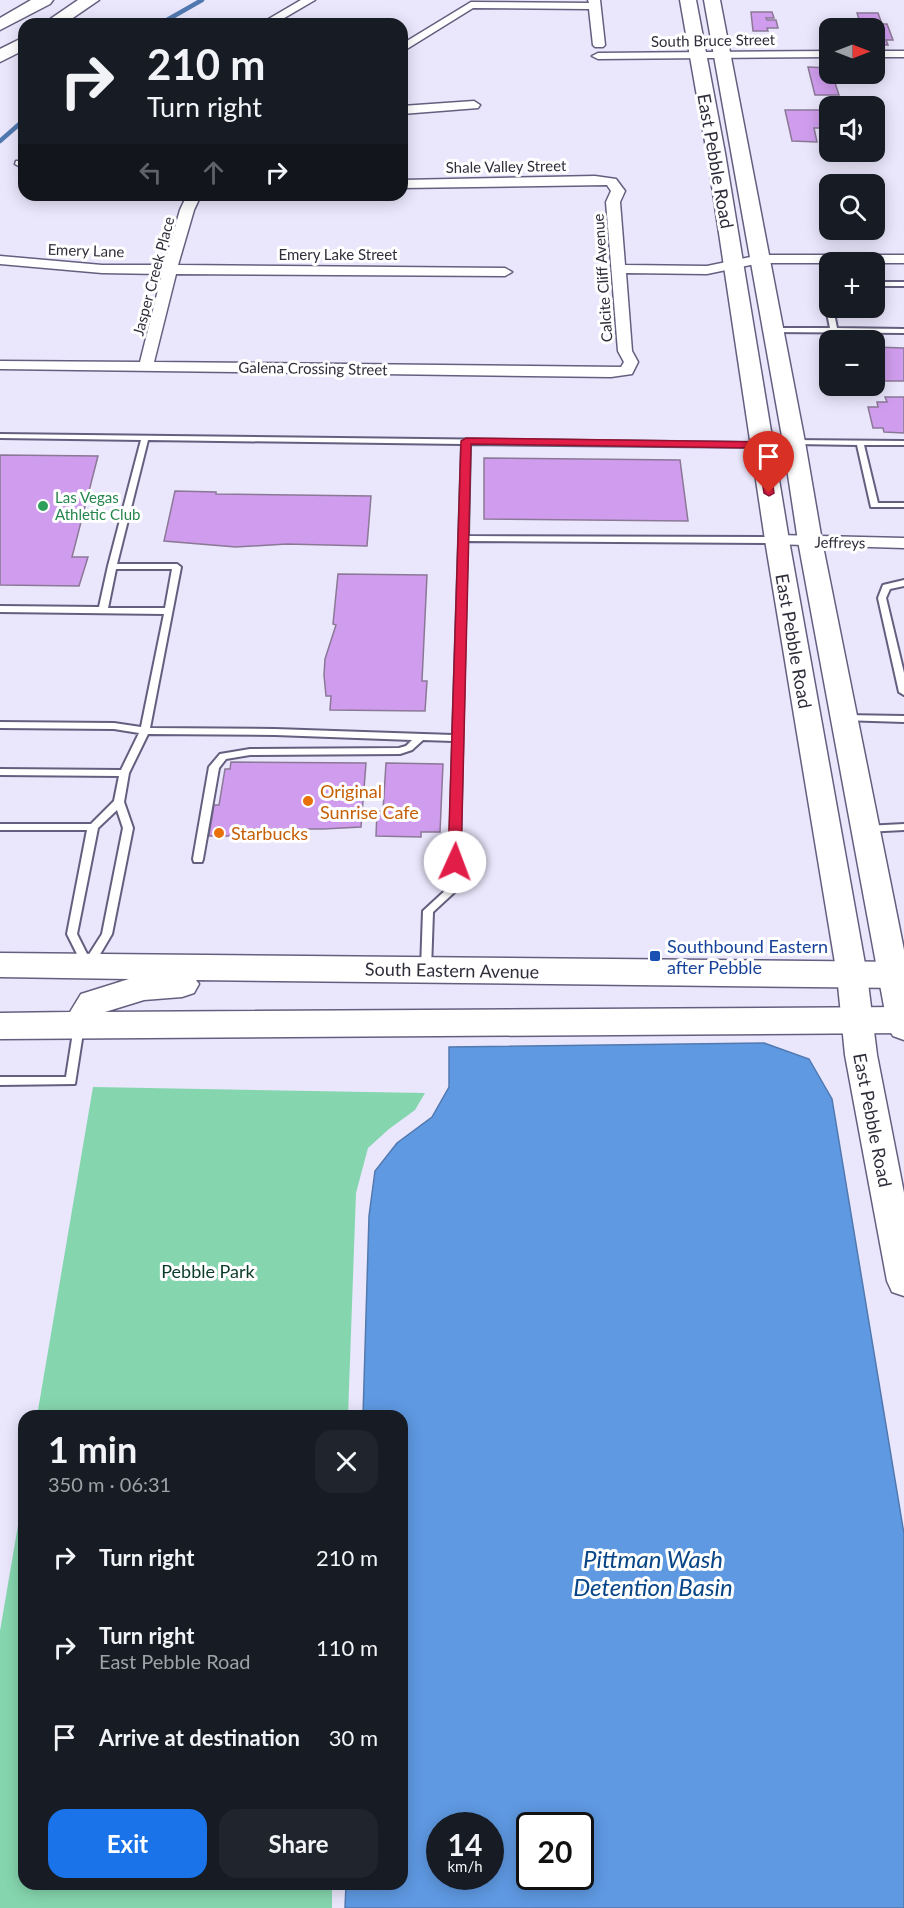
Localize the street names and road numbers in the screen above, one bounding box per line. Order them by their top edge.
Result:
street label: South Bruce Street [651,30,776,50]
street label: East Pebble Road [693,92,739,230]
street label: Shale Valley Street [446,156,567,176]
street label: Calcite Cliff Avenue [589,213,615,343]
street label: Jasper Creek Place [128,214,178,338]
street label: Emery Lane [47,240,125,260]
street label: Emery Lake Street [279,245,398,263]
street label: Galena Crossing Street [238,358,388,378]
street label: Jeffreys [814,533,866,551]
street label: East Pebble Road [771,572,817,710]
street label: South Eastern Avenue [365,957,539,983]
street label: East Pebble Road [849,1051,897,1189]

